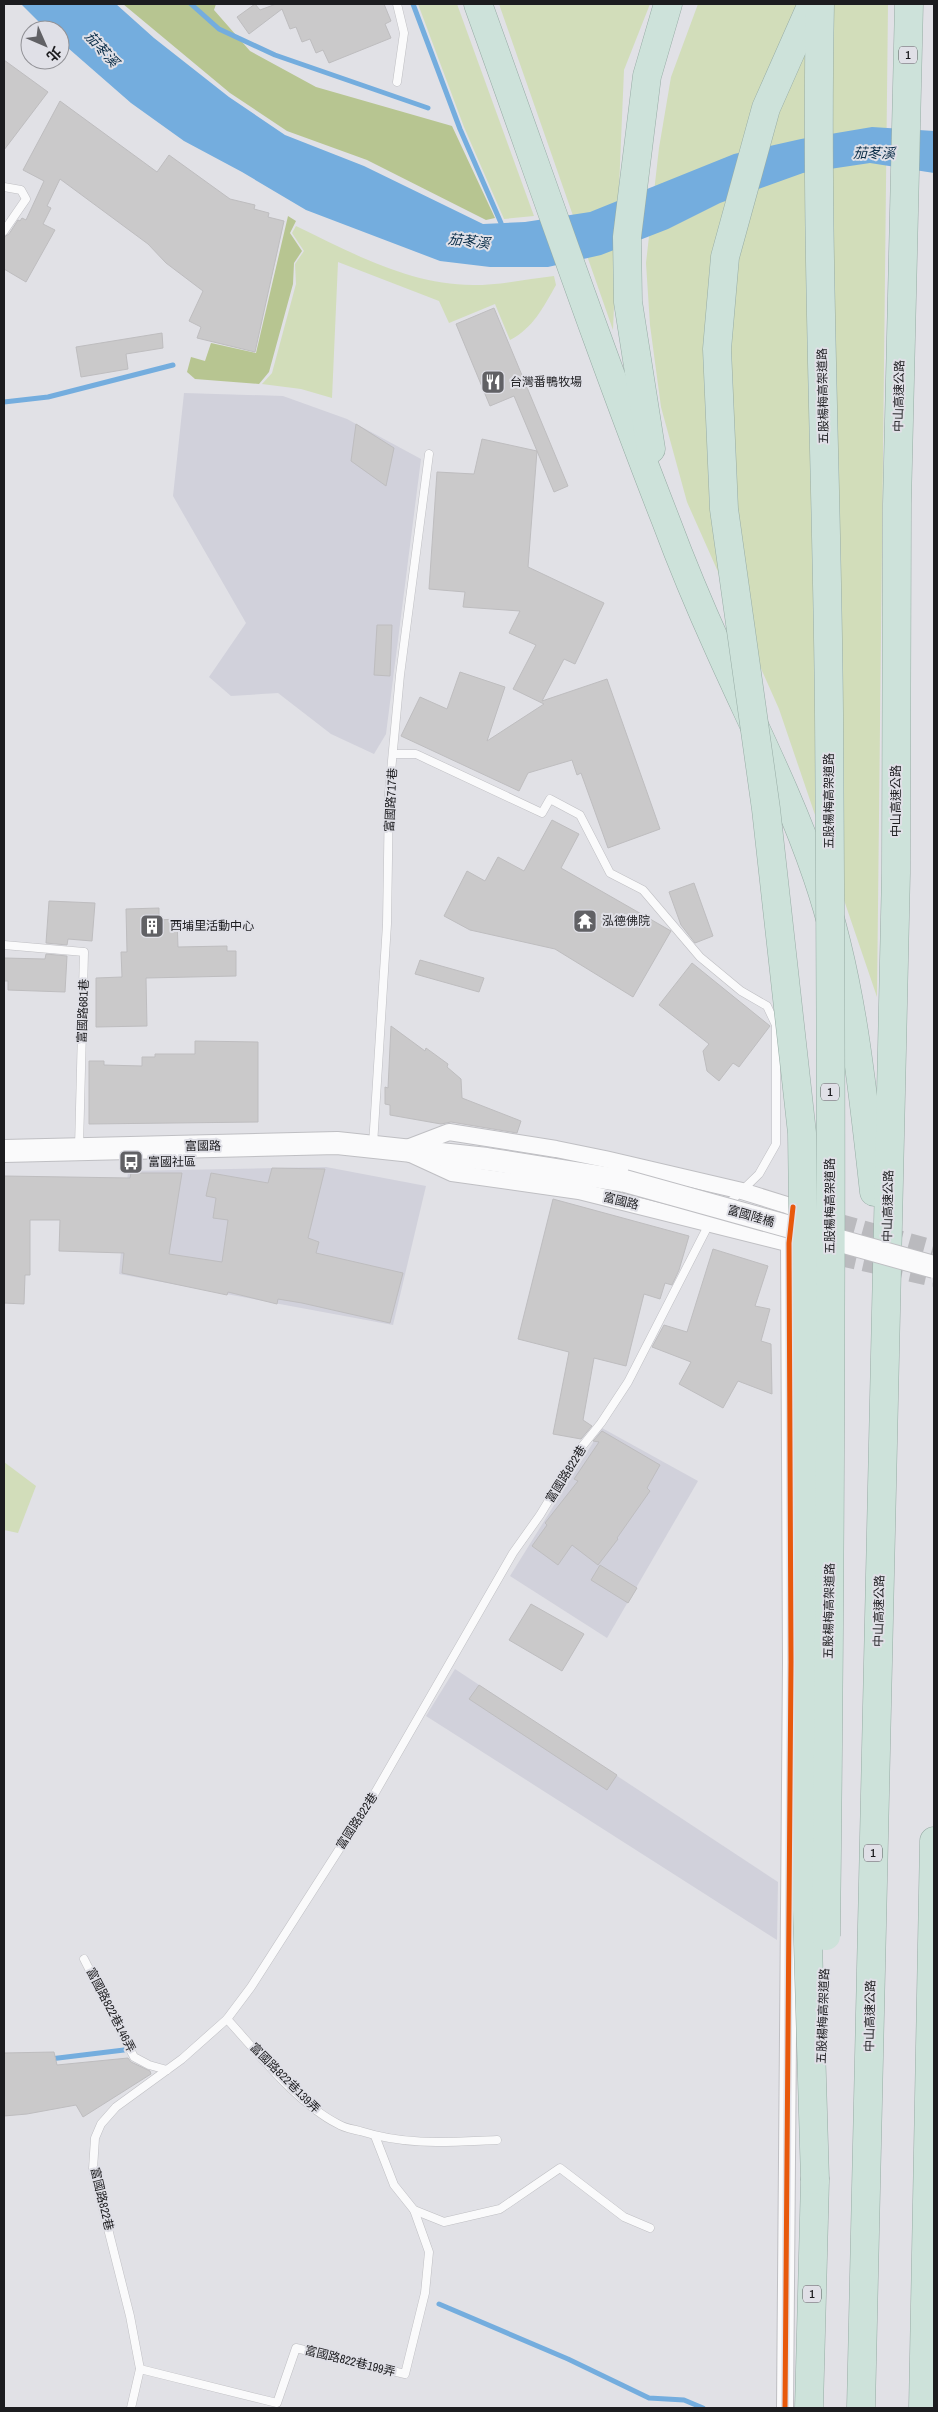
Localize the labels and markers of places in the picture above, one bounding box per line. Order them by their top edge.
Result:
restaurant icon: 台灣番鴨牧場 [480,369,506,395]
place label: 台灣番鴨牧場 [510,374,582,390]
temple icon: 泓德佛院 [572,908,598,934]
building icon: 西埔里活動中心 [139,913,165,939]
place label: 泓德佛院 [602,913,650,929]
place label: 西埔里活動中心 [170,918,254,934]
bus stop icon: 富國社區 [118,1149,144,1175]
place label: 富國社區 [148,1154,196,1170]

